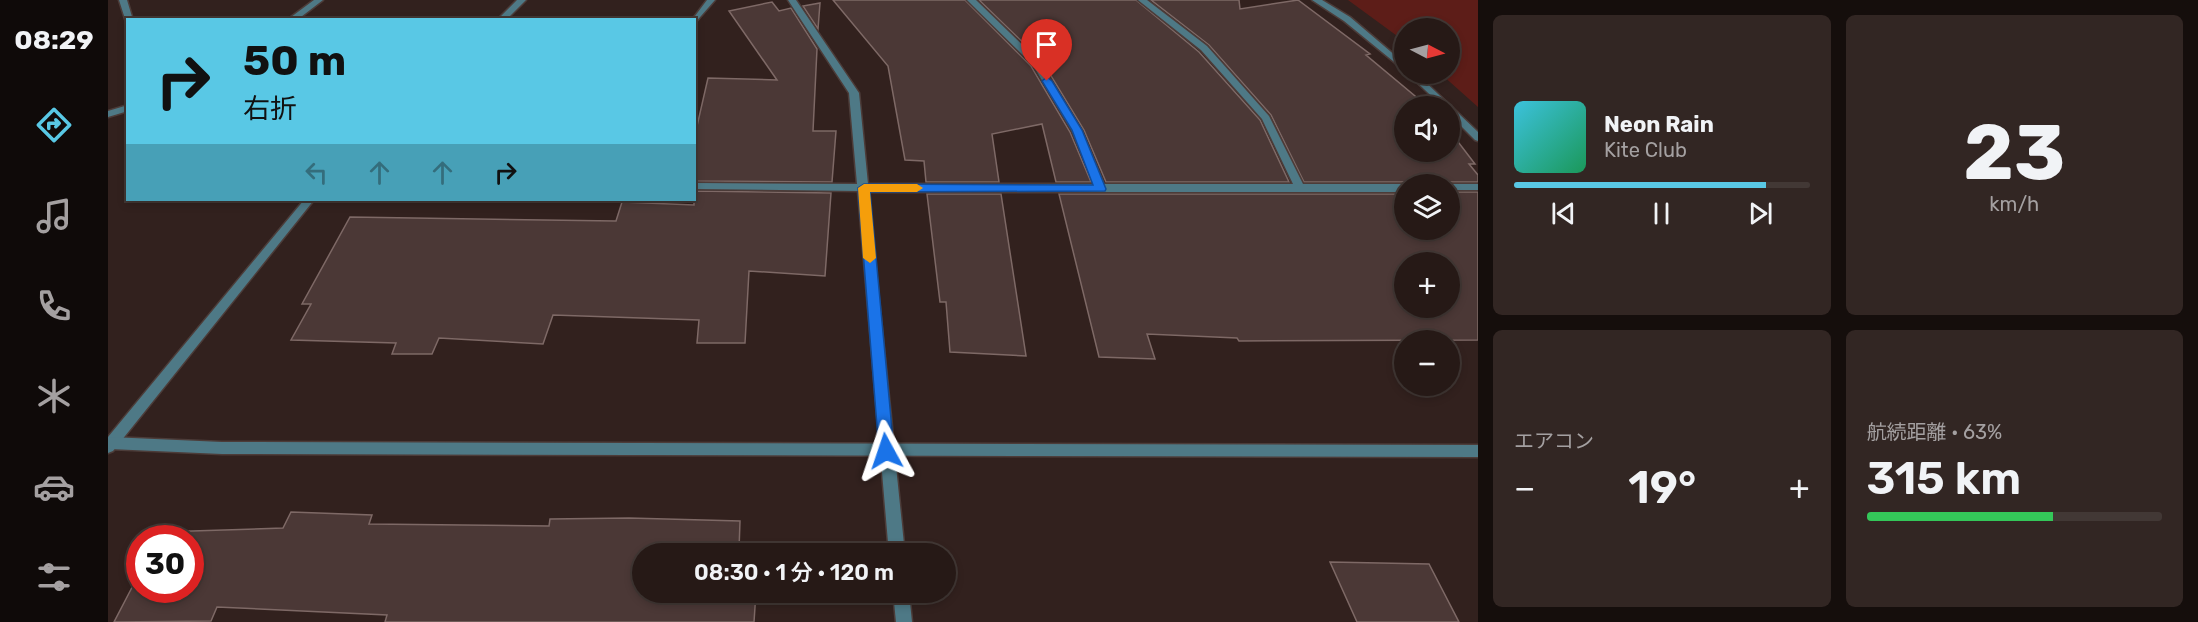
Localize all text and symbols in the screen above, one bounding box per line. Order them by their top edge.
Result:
north arrow [1394,18,1460,84]
map controls [1394,18,1460,396]
pin [1021,19,1072,81]
text: 08:29 [14,24,94,56]
icon: arrive [1030,28,1063,61]
text: 50 m [243,36,346,86]
icon: right [144,42,222,120]
text: 右折 [243,93,297,125]
button: sound [1394,96,1460,162]
icon: directions [33,104,75,146]
text: 23 [1963,106,2065,199]
text: Neon Rain [1604,111,1714,138]
text: Kite Club [1604,138,1687,162]
icon: left [300,156,333,189]
icon: ahead [363,156,396,189]
icon: ahead [426,156,459,189]
icon: right [489,156,522,189]
button: layers [1394,174,1460,240]
text: km/h [1989,192,2039,216]
icon: music [33,195,75,237]
icon: previous [1547,197,1580,230]
icon: pause [1645,197,1678,230]
icon: next [1744,197,1777,230]
button: + [1394,252,1460,318]
icon: phone [33,285,75,327]
button: − [1394,330,1460,396]
icon: climate [33,375,75,417]
position arrow [854,419,918,483]
text: 航続距離 · 63% [1867,420,2002,444]
text: エアコン [1514,429,1594,453]
text: 315 km [1867,452,2021,505]
text: 19° [1628,461,1696,514]
icon: car [33,466,75,508]
text: − [1514,468,1535,507]
text: + [1789,468,1809,507]
speed limit sign: 30 [126,525,204,603]
icon: filters [33,556,75,598]
text: 08:30 · 1 分 · 120 m [694,559,894,586]

